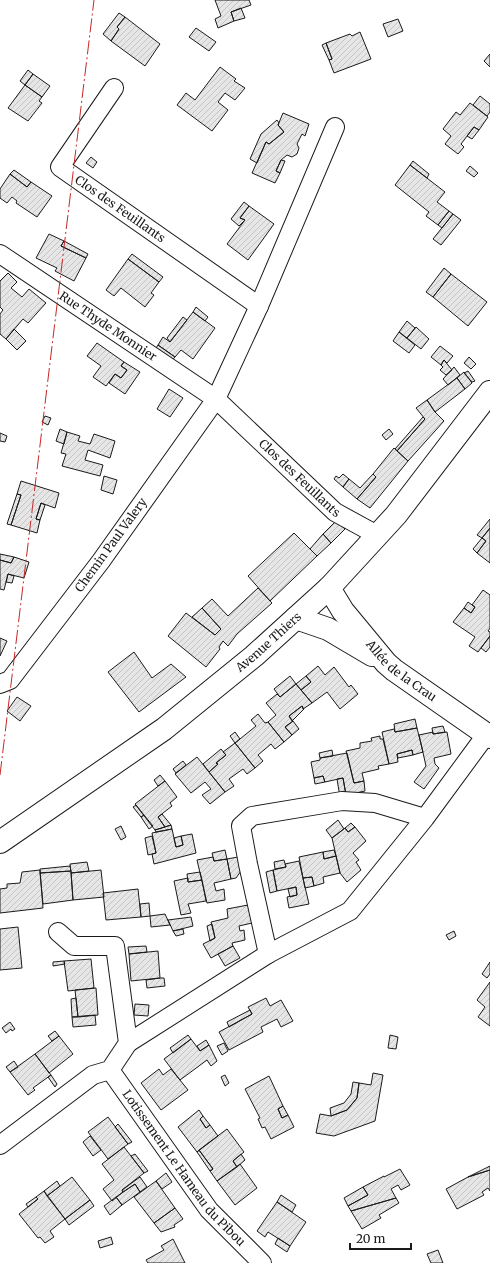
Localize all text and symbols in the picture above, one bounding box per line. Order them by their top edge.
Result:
street label: Clos des Feuillants [72,172,168,245]
street label: Rue Thyde Monnier [57,288,160,364]
street label: Clos des Feuillants [256,436,343,520]
street label: Chemin Paul Valery [71,495,150,595]
street label: Avenue Thiers [232,609,304,676]
street label: Allée de la Crau [362,636,440,705]
street label: Lotissement Le Hameau du Pibou [119,1087,249,1249]
scale bar [350,1225,411,1251]
text: 20 m [356,1231,385,1246]

